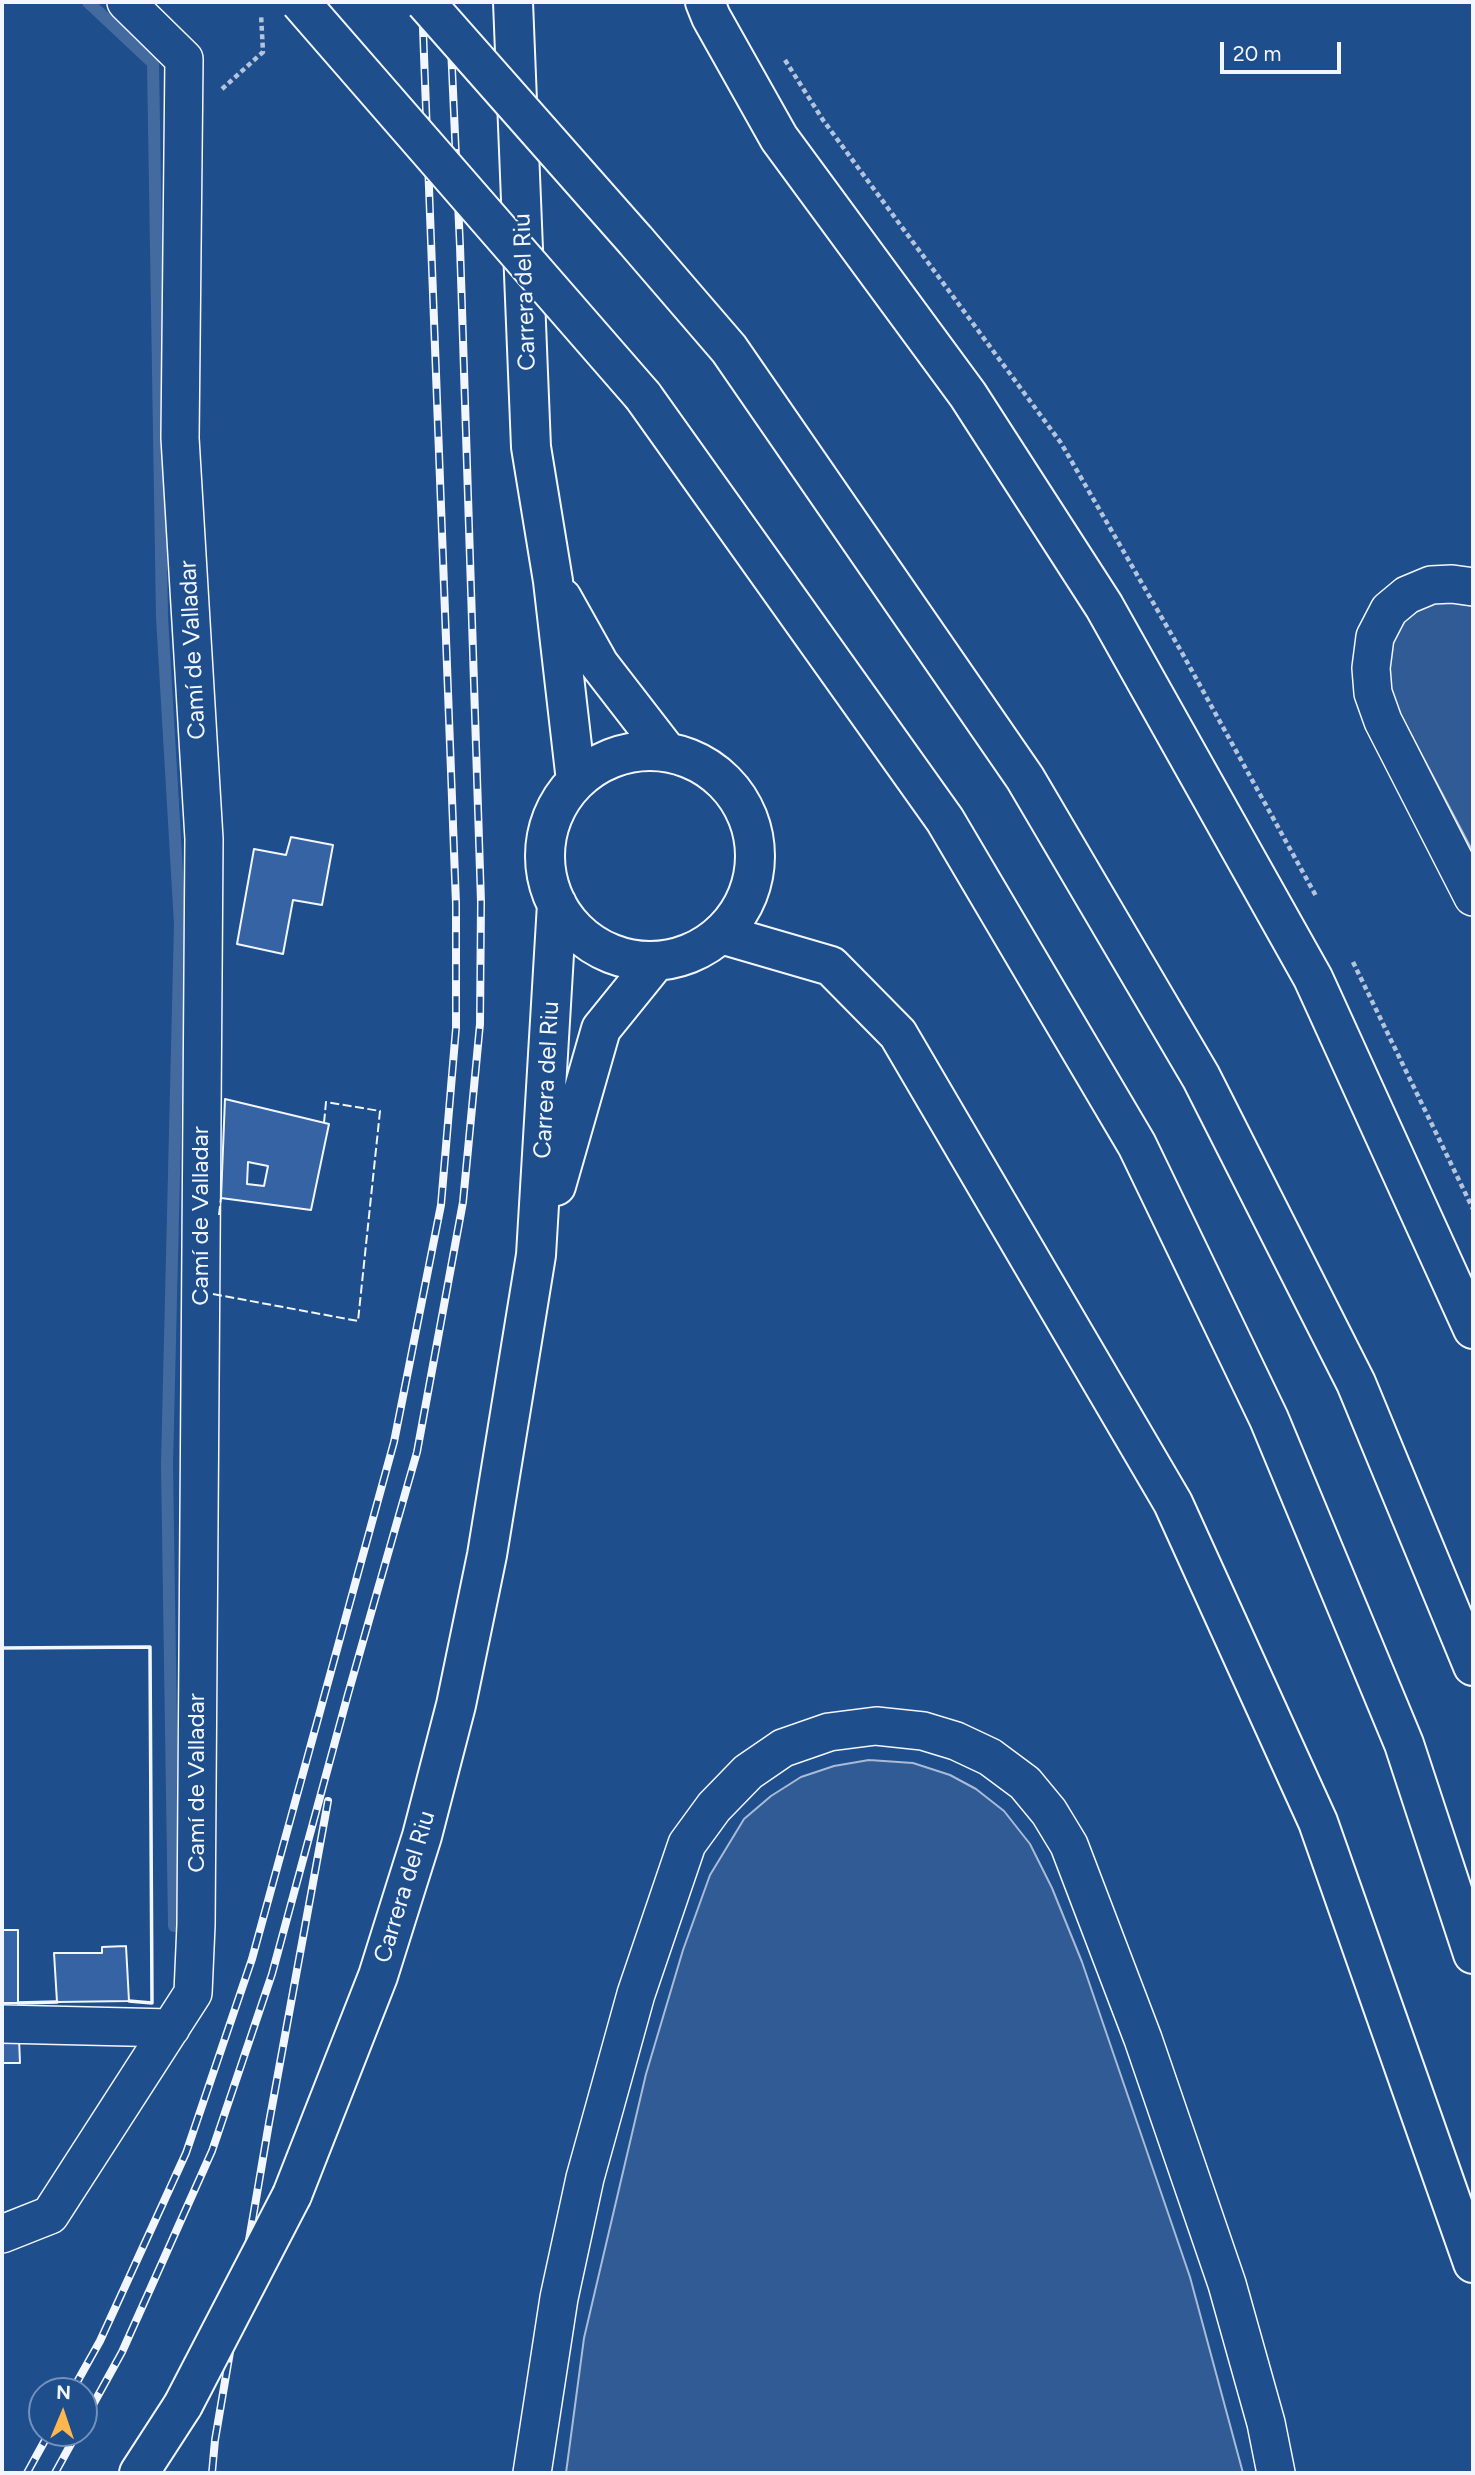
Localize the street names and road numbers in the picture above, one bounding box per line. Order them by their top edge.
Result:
street label: Carrera del Riu [508,213,542,371]
street label: Camí de Valladar [174,560,212,740]
street label: Carrera del Riu [528,1001,566,1159]
street label: Camí de Valladar [187,1126,215,1306]
street label: Camí de Valladar [183,1693,211,1873]
street label: Carrera del Riu [368,1807,442,1967]

